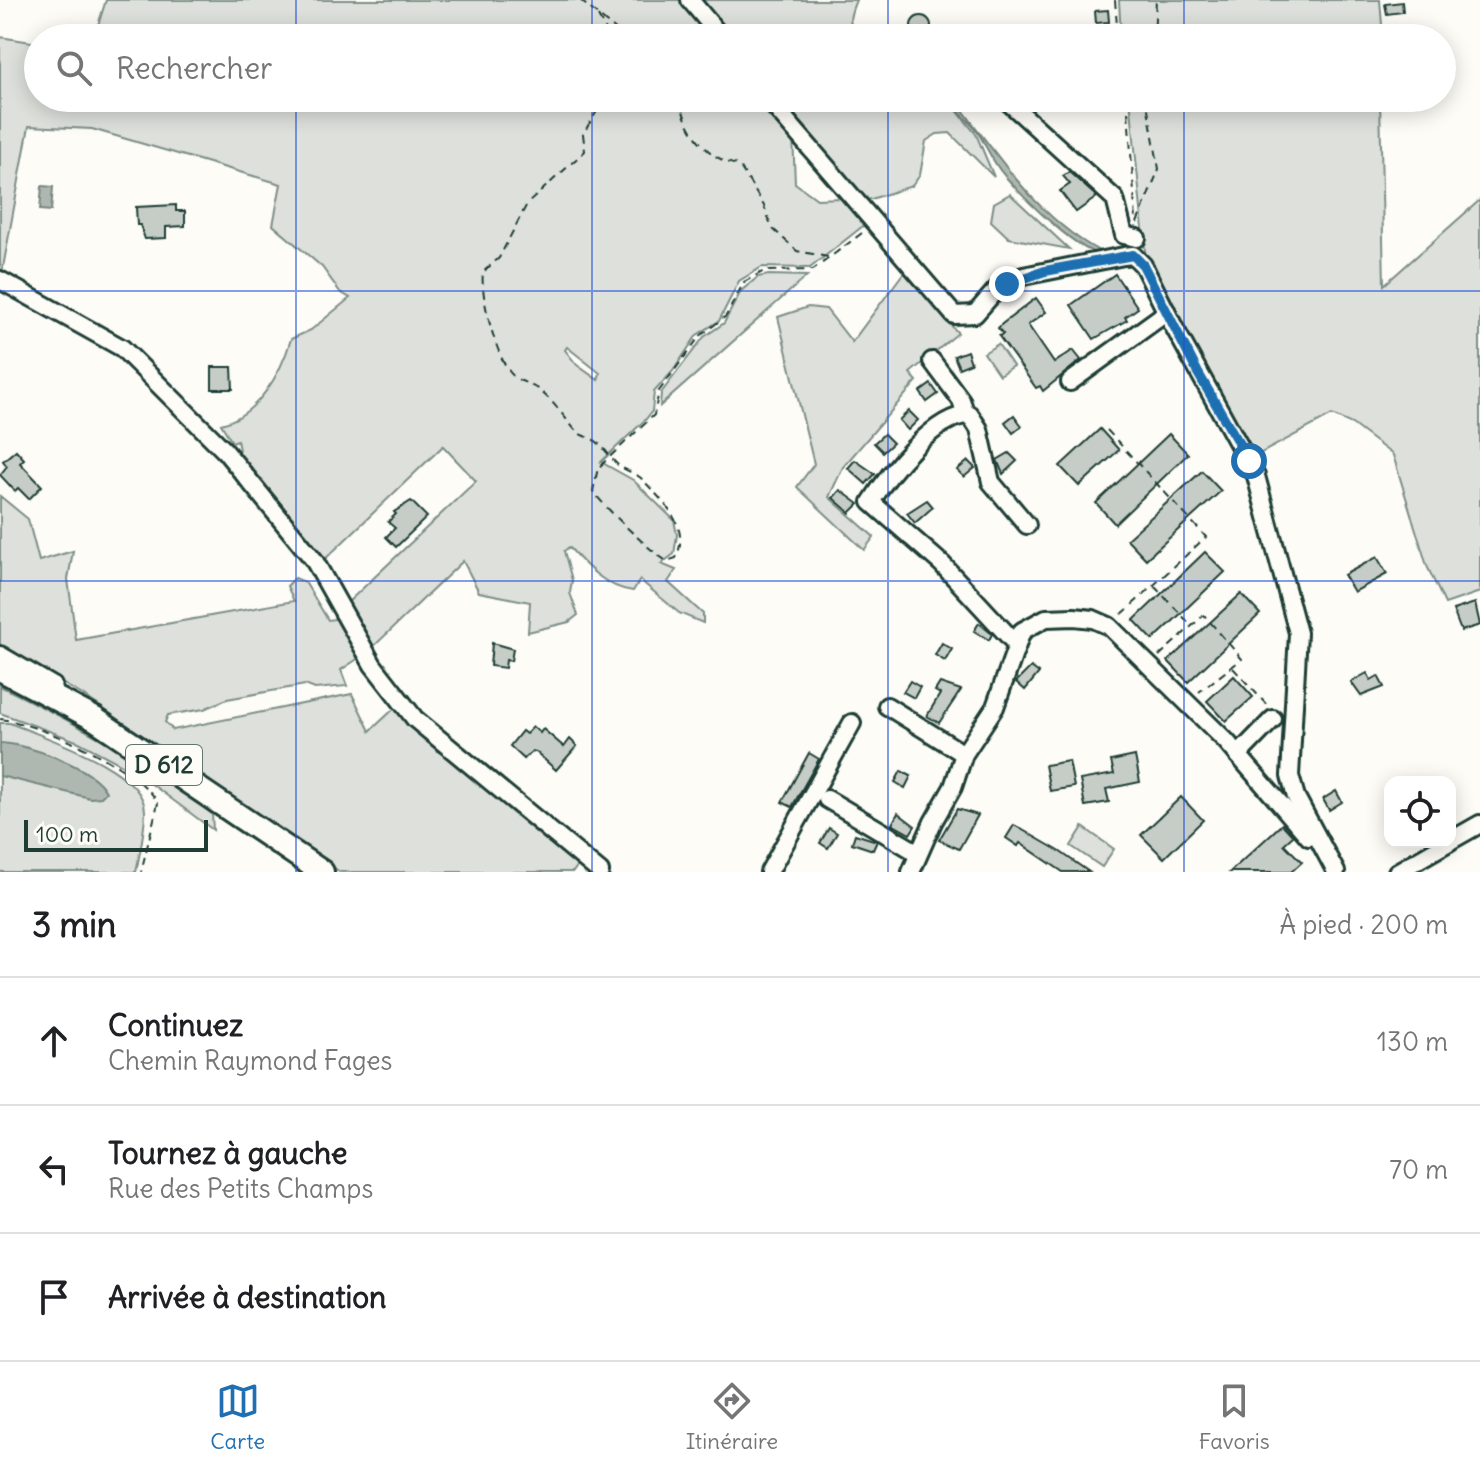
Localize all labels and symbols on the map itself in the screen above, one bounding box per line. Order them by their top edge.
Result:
route end [989,266,1025,302]
route start [1231,443,1267,479]
road number: D 612 [126,745,202,785]
scale bar [24,816,208,852]

